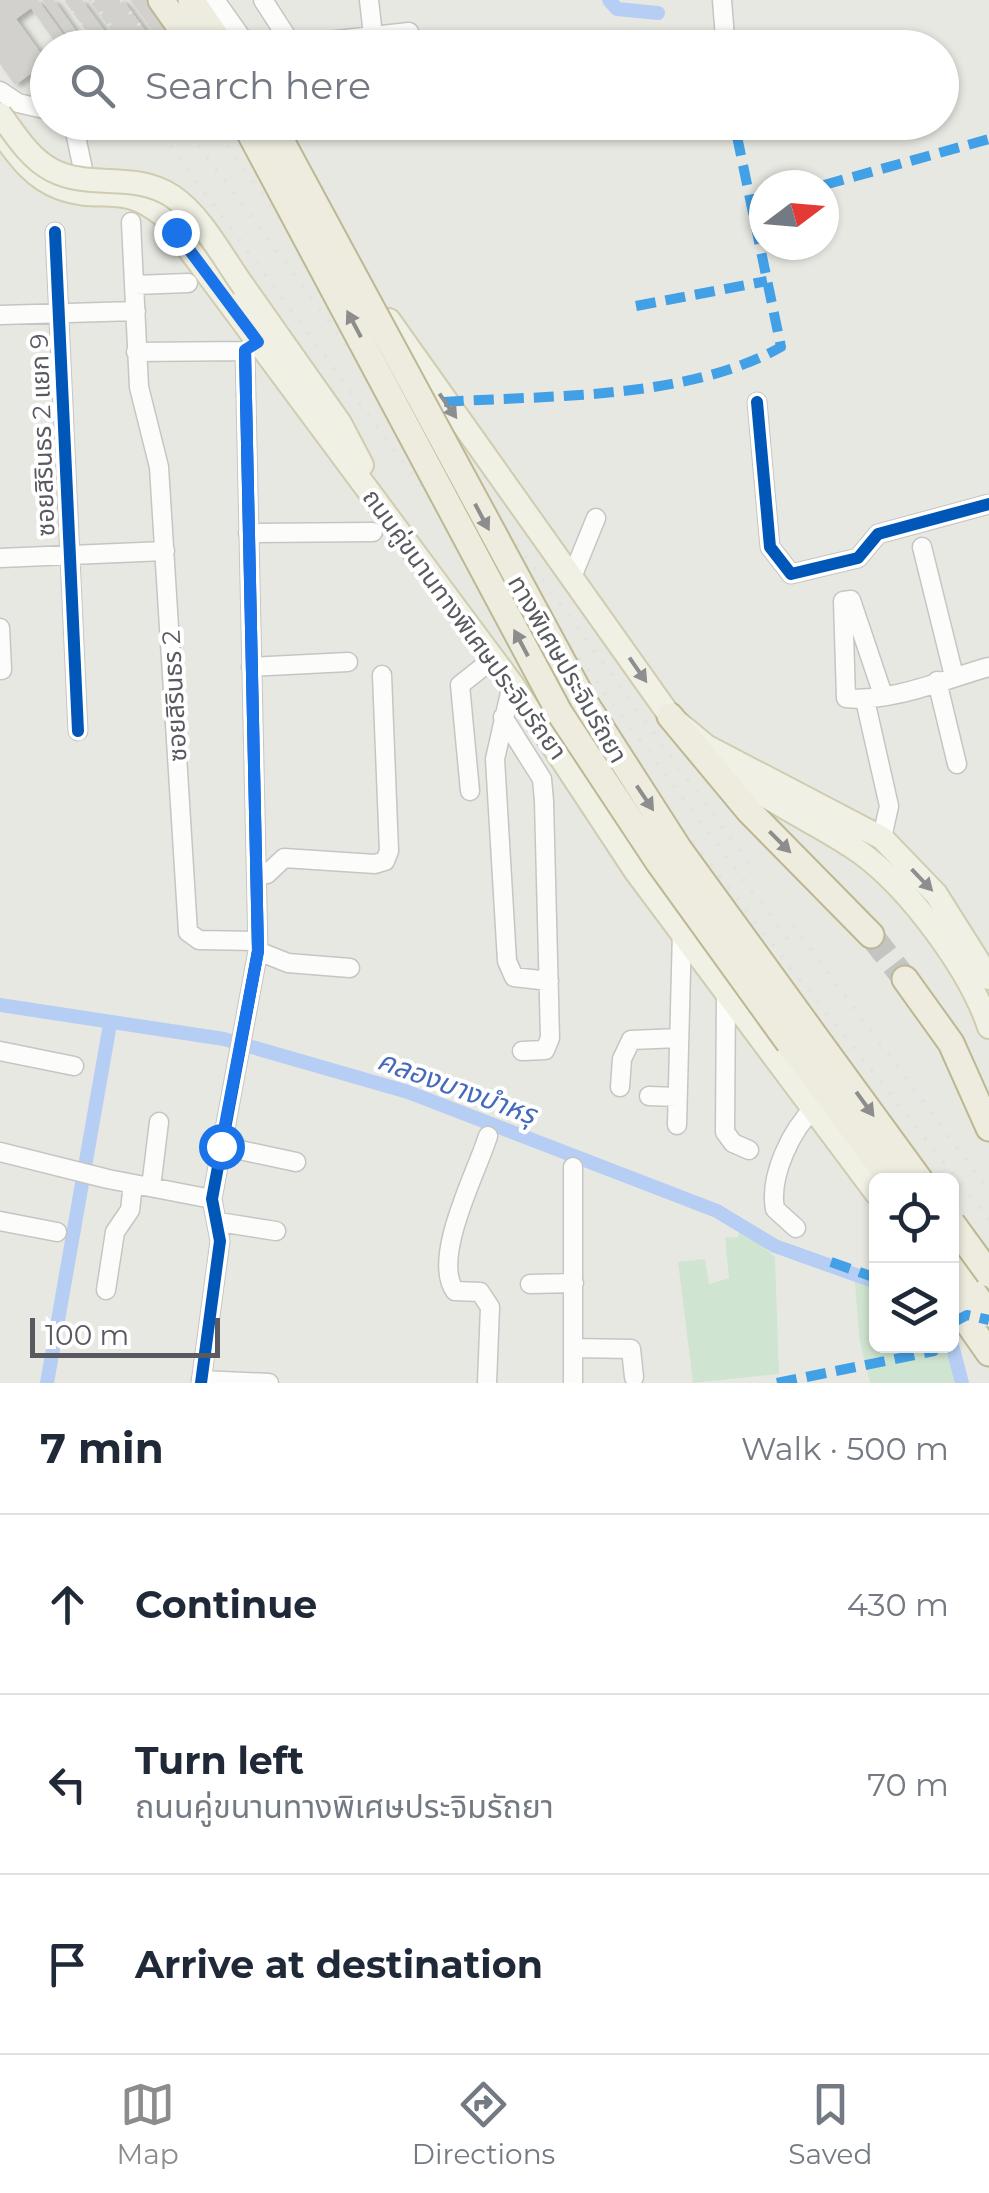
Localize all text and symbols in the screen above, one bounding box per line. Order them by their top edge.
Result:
search box [30,30,959,140]
icon: search [65,58,120,113]
text: Search here [145,62,371,109]
north arrow [749,170,839,260]
route end [154,210,200,256]
one-way arrow [346,309,363,338]
street label: ซอยสิรินธร 2 แยก 9 [23,333,61,537]
one-way arrow [437,393,457,420]
street label: ถนนคู่ขนานทางพิเศษประจิมรัถยา [357,483,573,765]
one-way arrow [473,503,490,531]
street label: ทางพิเศษประจิมรัถยา [502,570,634,768]
one-way arrow [513,628,530,657]
street label: ซอยสิรินธร 2 [156,630,192,762]
one-way arrow [628,657,647,683]
one-way arrow [635,784,654,812]
one-way arrow [768,830,791,854]
one-way arrow [911,868,934,892]
water label: คลองบางบำหรุ [373,1043,543,1133]
one-way arrow [855,1091,874,1118]
route start [199,1124,245,1170]
map controls [869,1173,959,1353]
button: locate [869,1173,959,1263]
button: layers [869,1263,959,1353]
scale bar [30,1313,220,1358]
text: 100 m [45,1318,129,1352]
text: 7 min [40,1422,164,1474]
text: Walk · 500 m [741,1429,949,1468]
icon: ahead [40,1577,95,1632]
text: Continue [135,1581,317,1628]
text: 430 m [847,1585,949,1624]
text: Turn left [135,1737,304,1784]
icon: left [40,1757,95,1812]
text: 70 m [867,1765,949,1804]
text: ถนนคู่ขนานทางพิเศษประจิมรัถยา [135,1787,554,1826]
icon: arrive [40,1937,95,1992]
text: Arrive at destination [135,1941,543,1988]
tab: Map [117,2077,179,2171]
tab: Directions [412,2077,555,2171]
tab: Saved [788,2077,872,2171]

